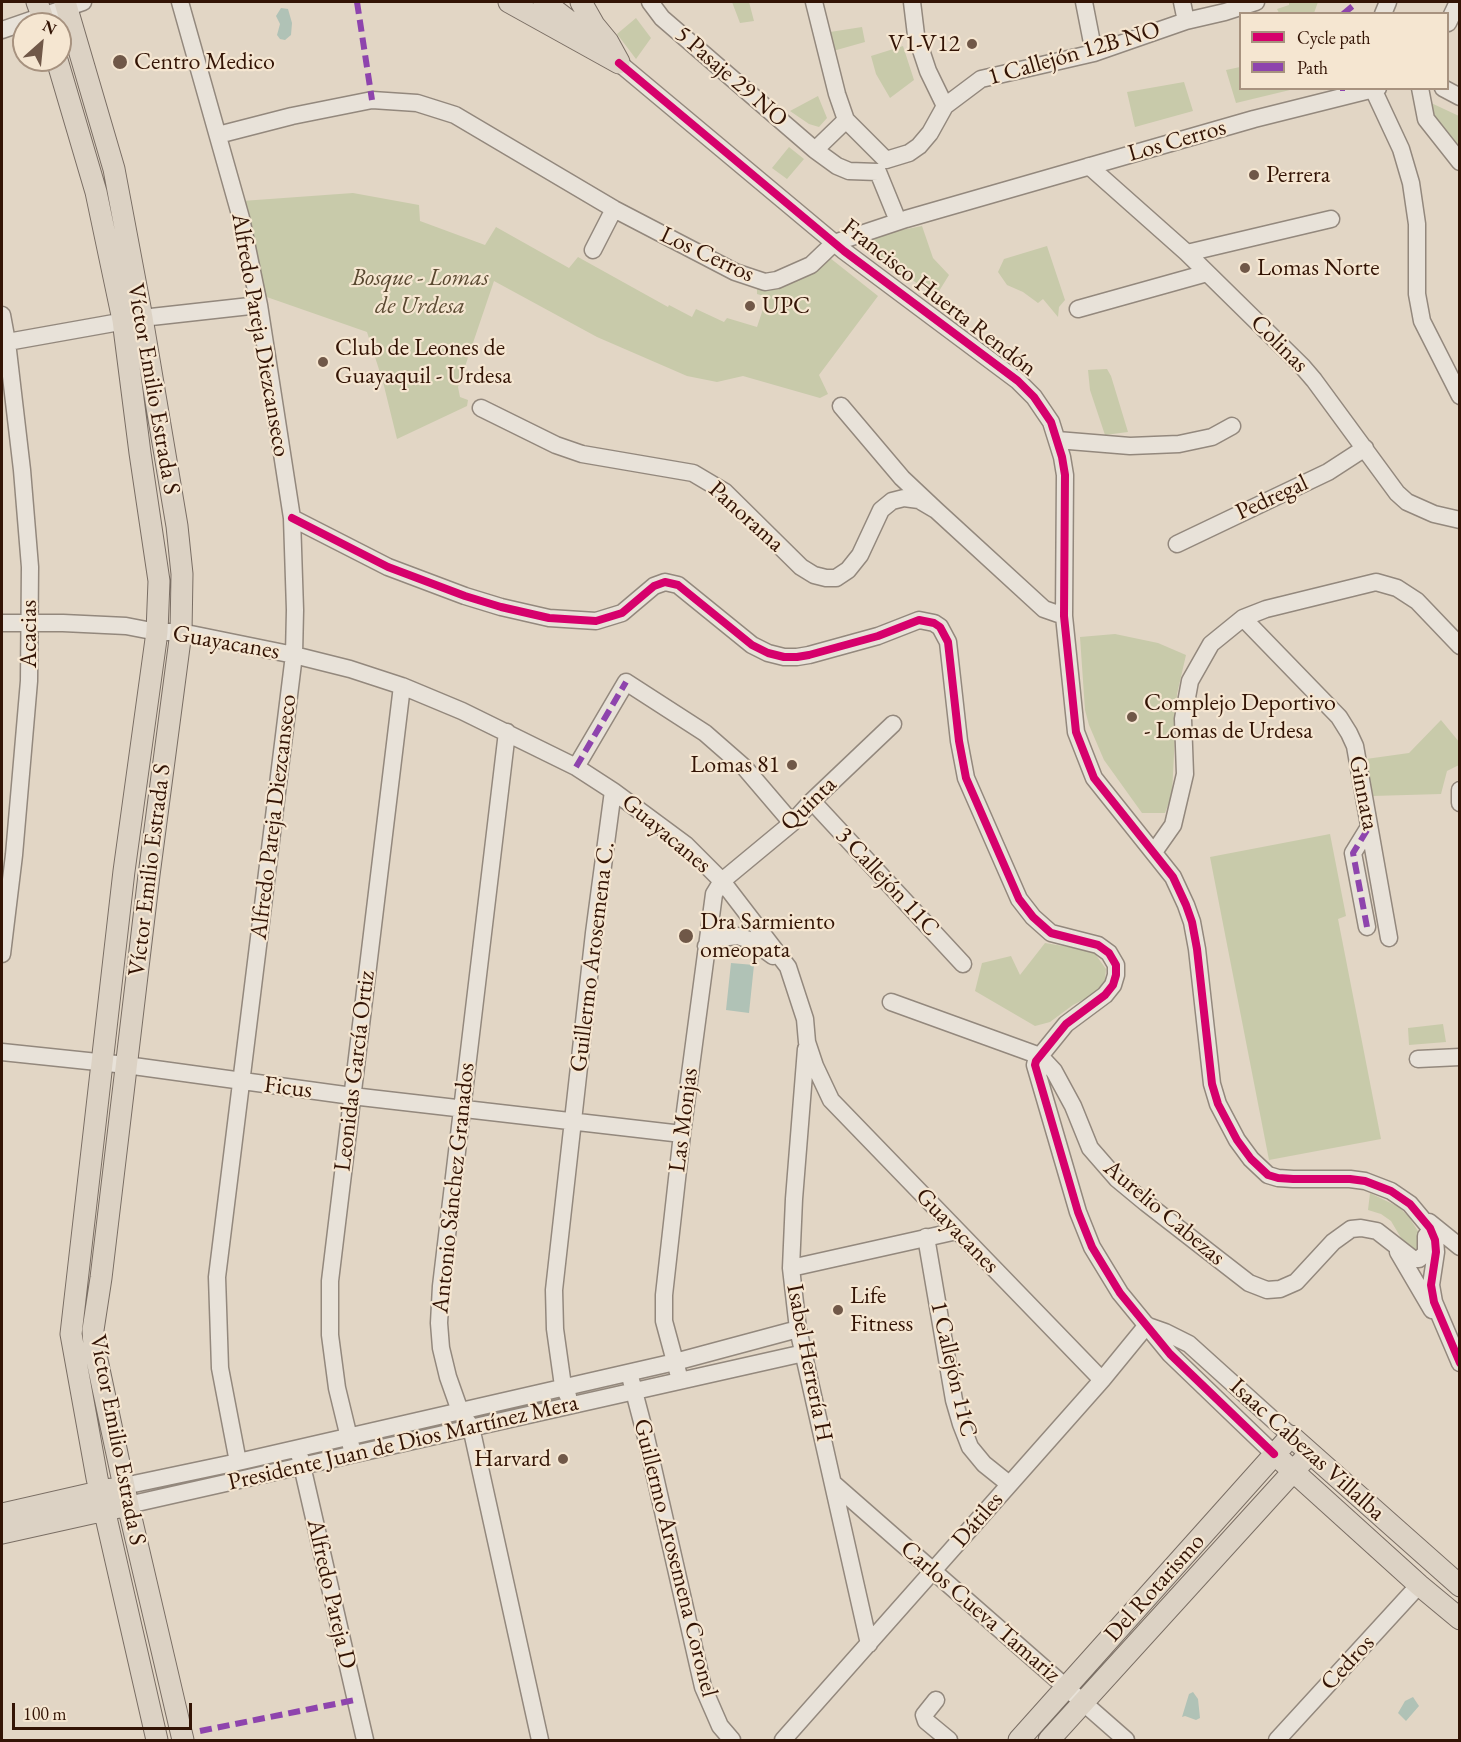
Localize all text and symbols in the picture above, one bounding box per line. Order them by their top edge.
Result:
north arrow [12,12,72,72]
legend [1239,12,1449,90]
text: N [39,15,60,40]
street label: 1 Callejón 12B NO [985,16,1163,92]
street label: 5 Pasaje 29 NO [669,20,793,134]
text: Cycle path [1297,26,1371,49]
place label: V1-V12 [888,30,960,58]
marker: V1-V12 [965,37,979,51]
place label: Centro Medico [134,48,275,76]
marker: Centro Medico [111,53,129,71]
text: Path [1297,56,1328,79]
street label: Los Cerros [1125,113,1229,169]
place label: Perrera [1266,161,1330,189]
marker: Perrera [1247,168,1261,182]
street label: Alfredo Pareja Diezcanseco [224,211,296,459]
street label: Francisco Huerta Rendón [836,213,1042,383]
street label: Los Cerros [655,221,759,289]
place label: Lomas Norte [1257,254,1379,282]
marker: Lomas Norte [1238,261,1252,275]
park label: Bosque - Lomas de Urdesa [351,264,489,320]
street label: Víctor Emilio Estrada S [120,281,186,497]
place label: UPC [762,292,810,320]
marker: UPC [743,299,757,313]
street label: Colinas [1244,309,1314,379]
place label: Club de Leones de Guayaquil - Urdesa [335,334,512,390]
marker: Club de Leones de Guayaquil - Urdesa [316,355,330,369]
street label: Pedregal [1231,469,1313,527]
street label: Panorama [702,476,790,558]
street label: Acacias [15,600,43,668]
street label: Guayacanes [170,619,282,667]
place label: Complejo Deportivo - Lomas de Urdesa [1144,689,1336,745]
street label: Alfredo Pareja Diezcanseco [245,693,303,941]
marker: Complejo Deportivo - Lomas de Urdesa [1125,710,1139,724]
place label: Lomas 81 [690,751,780,779]
street label: Ginnata [1342,753,1384,833]
marker: Lomas 81 [785,758,799,772]
street label: Víctor Emilio Estrada S [123,762,177,978]
street label: Quinta [775,771,843,837]
street label: Guayacanes [615,788,717,880]
street label: 3 Callejón 11C [829,821,945,943]
street label: Guillermo Arosemena C. [565,840,621,1074]
place label: Dra Sarmiento omeopata [700,908,835,964]
marker: Dra Sarmiento omeopata [677,927,695,945]
street label: Leonidas García Ortiz [328,969,382,1173]
street label: Antonio Sánchez Granados [427,1061,481,1315]
street label: Las Monjas [663,1066,705,1174]
street label: Ficus [262,1071,314,1105]
street label: Aurelio Cabezas [1097,1154,1231,1272]
street label: Guayacanes [909,1182,1005,1280]
street label: Isabel Herrería H [780,1282,838,1444]
place label: Life Fitness [850,1282,913,1338]
street label: 1 Callejón 11C [923,1298,983,1440]
marker: Life Fitness [831,1303,845,1317]
street label: Víctor Emilio Estrada S [82,1332,152,1548]
street label: Isaac Cabezas Villalba [1223,1373,1391,1527]
street label: Presidente Juan de Dios Martínez Mera [225,1389,581,1497]
street label: Guillermo Arosemena Coronel [626,1416,724,1700]
place label: Harvard [474,1445,551,1473]
marker: Harvard [556,1452,570,1466]
street label: Dátiles [946,1486,1010,1554]
street label: Alfredo Pareja D [300,1516,362,1672]
street label: Del Rotarismo [1099,1528,1211,1648]
street label: Carlos Cueva Tamariz [894,1535,1066,1689]
street label: Cedros [1315,1629,1381,1697]
scale bar [15,1691,195,1729]
text: 100 m [23,1702,67,1725]

